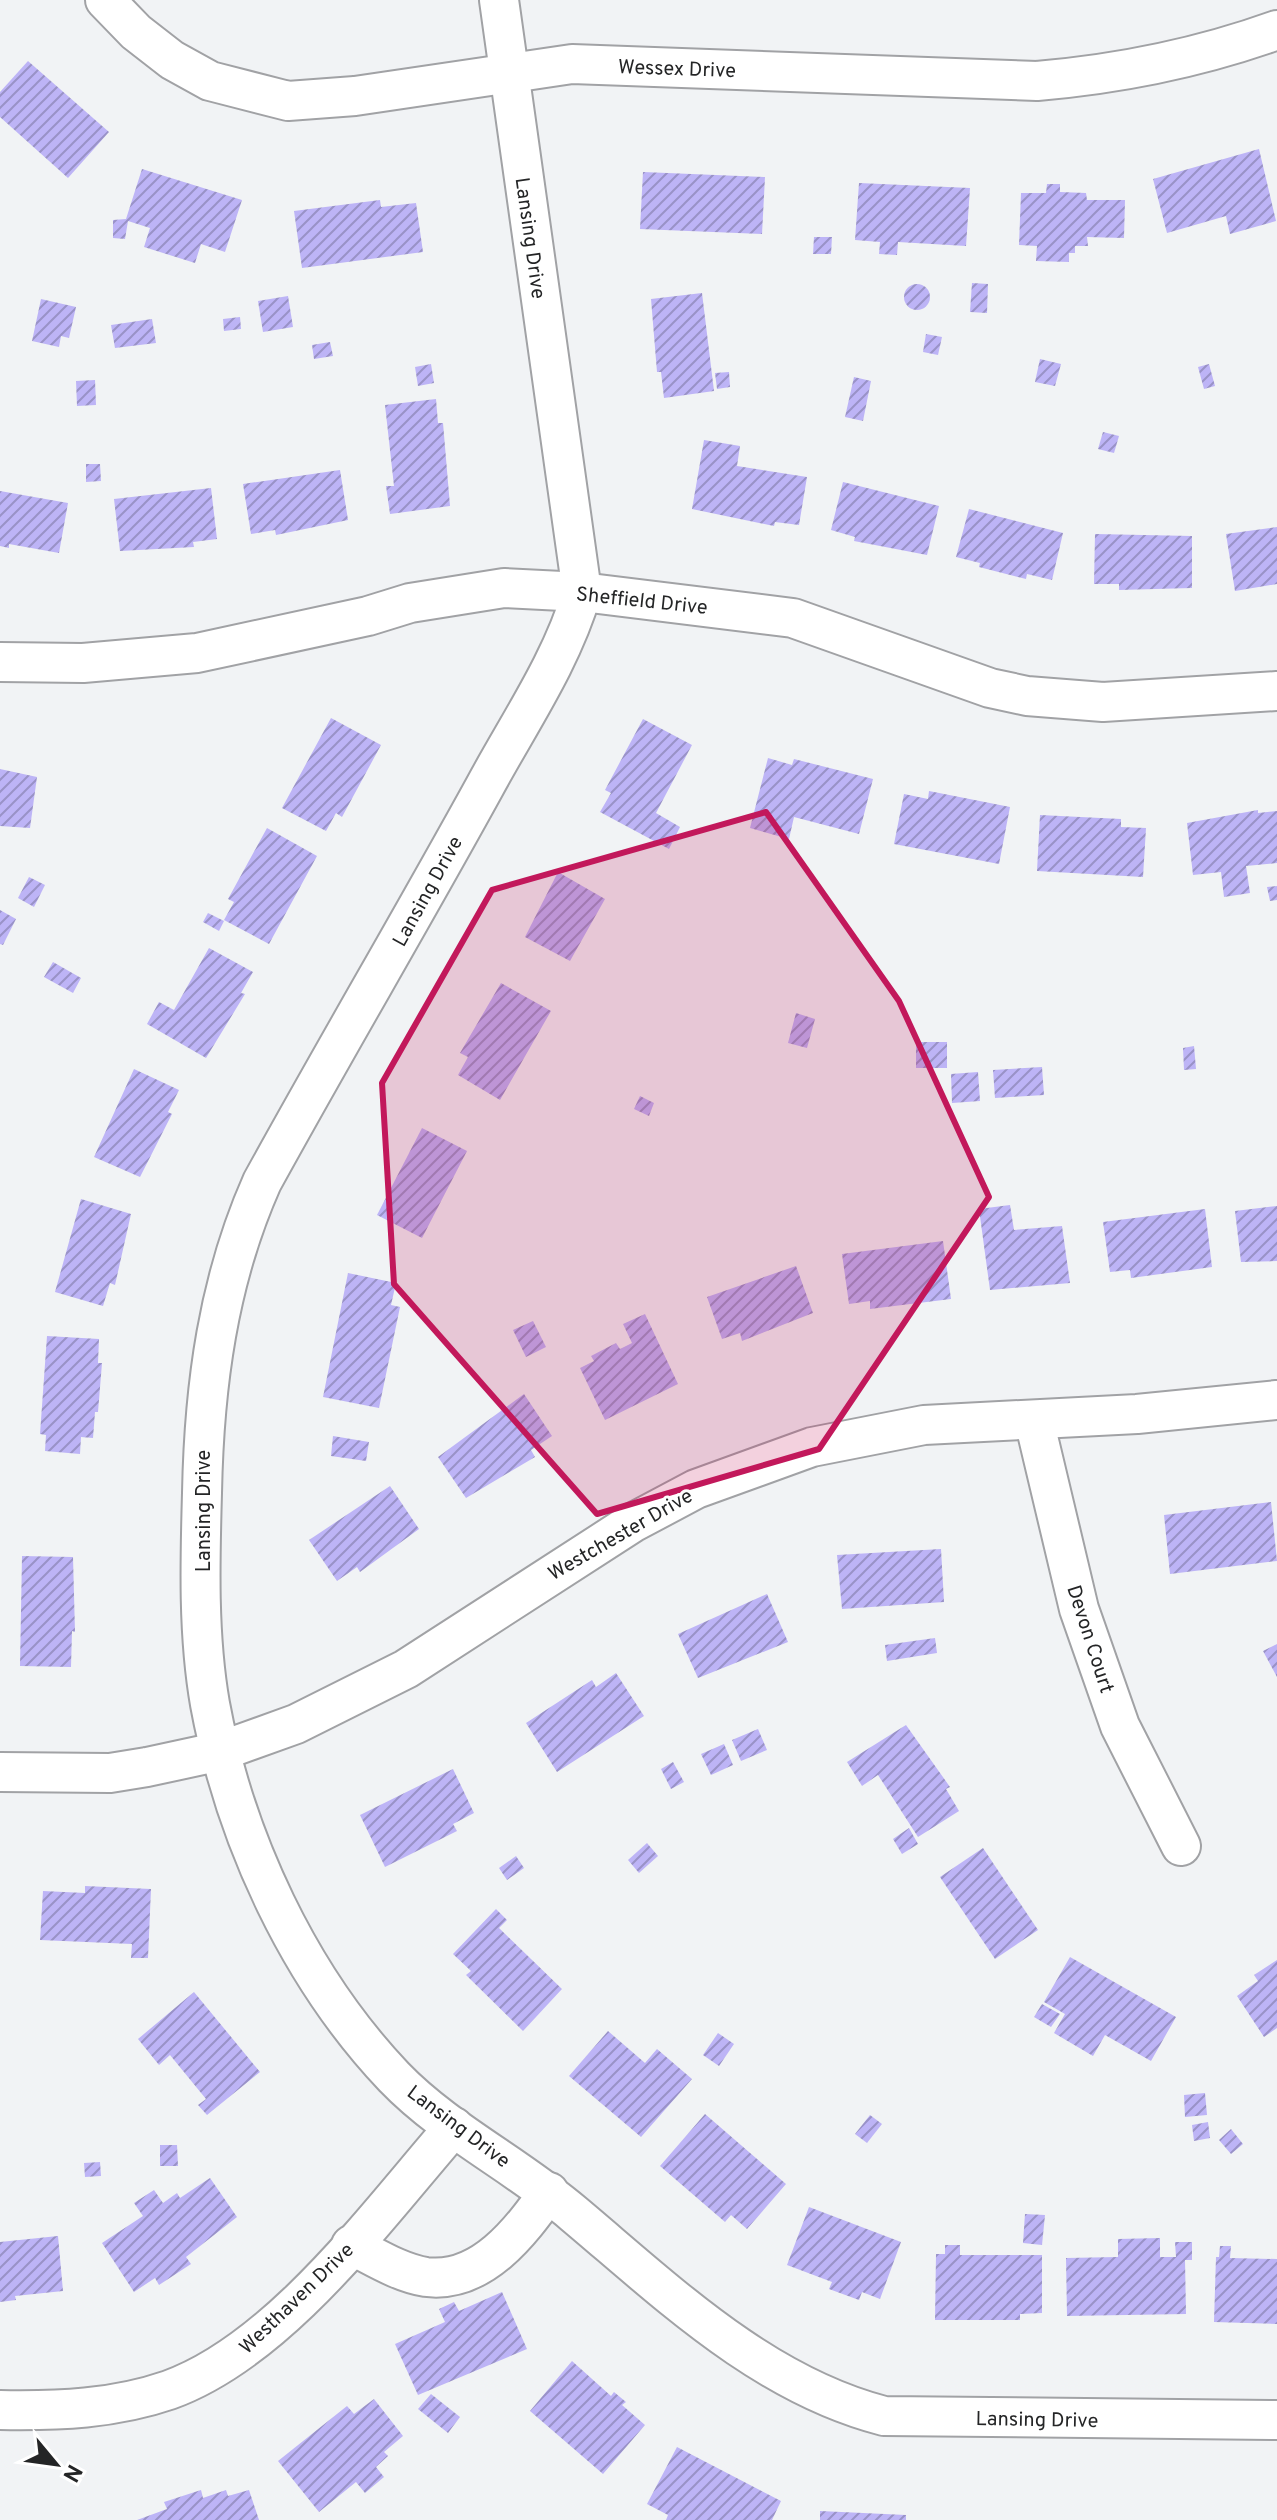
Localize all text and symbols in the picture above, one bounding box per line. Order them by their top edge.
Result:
street label: Wessex Drive [617,55,736,85]
street label: Lansing Drive [508,176,550,301]
street label: Sheffield Drive [575,582,709,622]
street label: Lansing Drive [388,832,470,952]
street label: Lansing Drive [192,1450,218,1572]
street label: Westchester Drive [544,1484,698,1588]
street label: Devon Court [1059,1582,1119,1697]
street label: Lansing Drive [401,2080,515,2175]
street label: Westhaven Drive [235,2238,360,2361]
street label: Lansing Drive [975,2407,1098,2435]
north arrow [16,2424,96,2504]
text: N [56,2459,87,2486]

